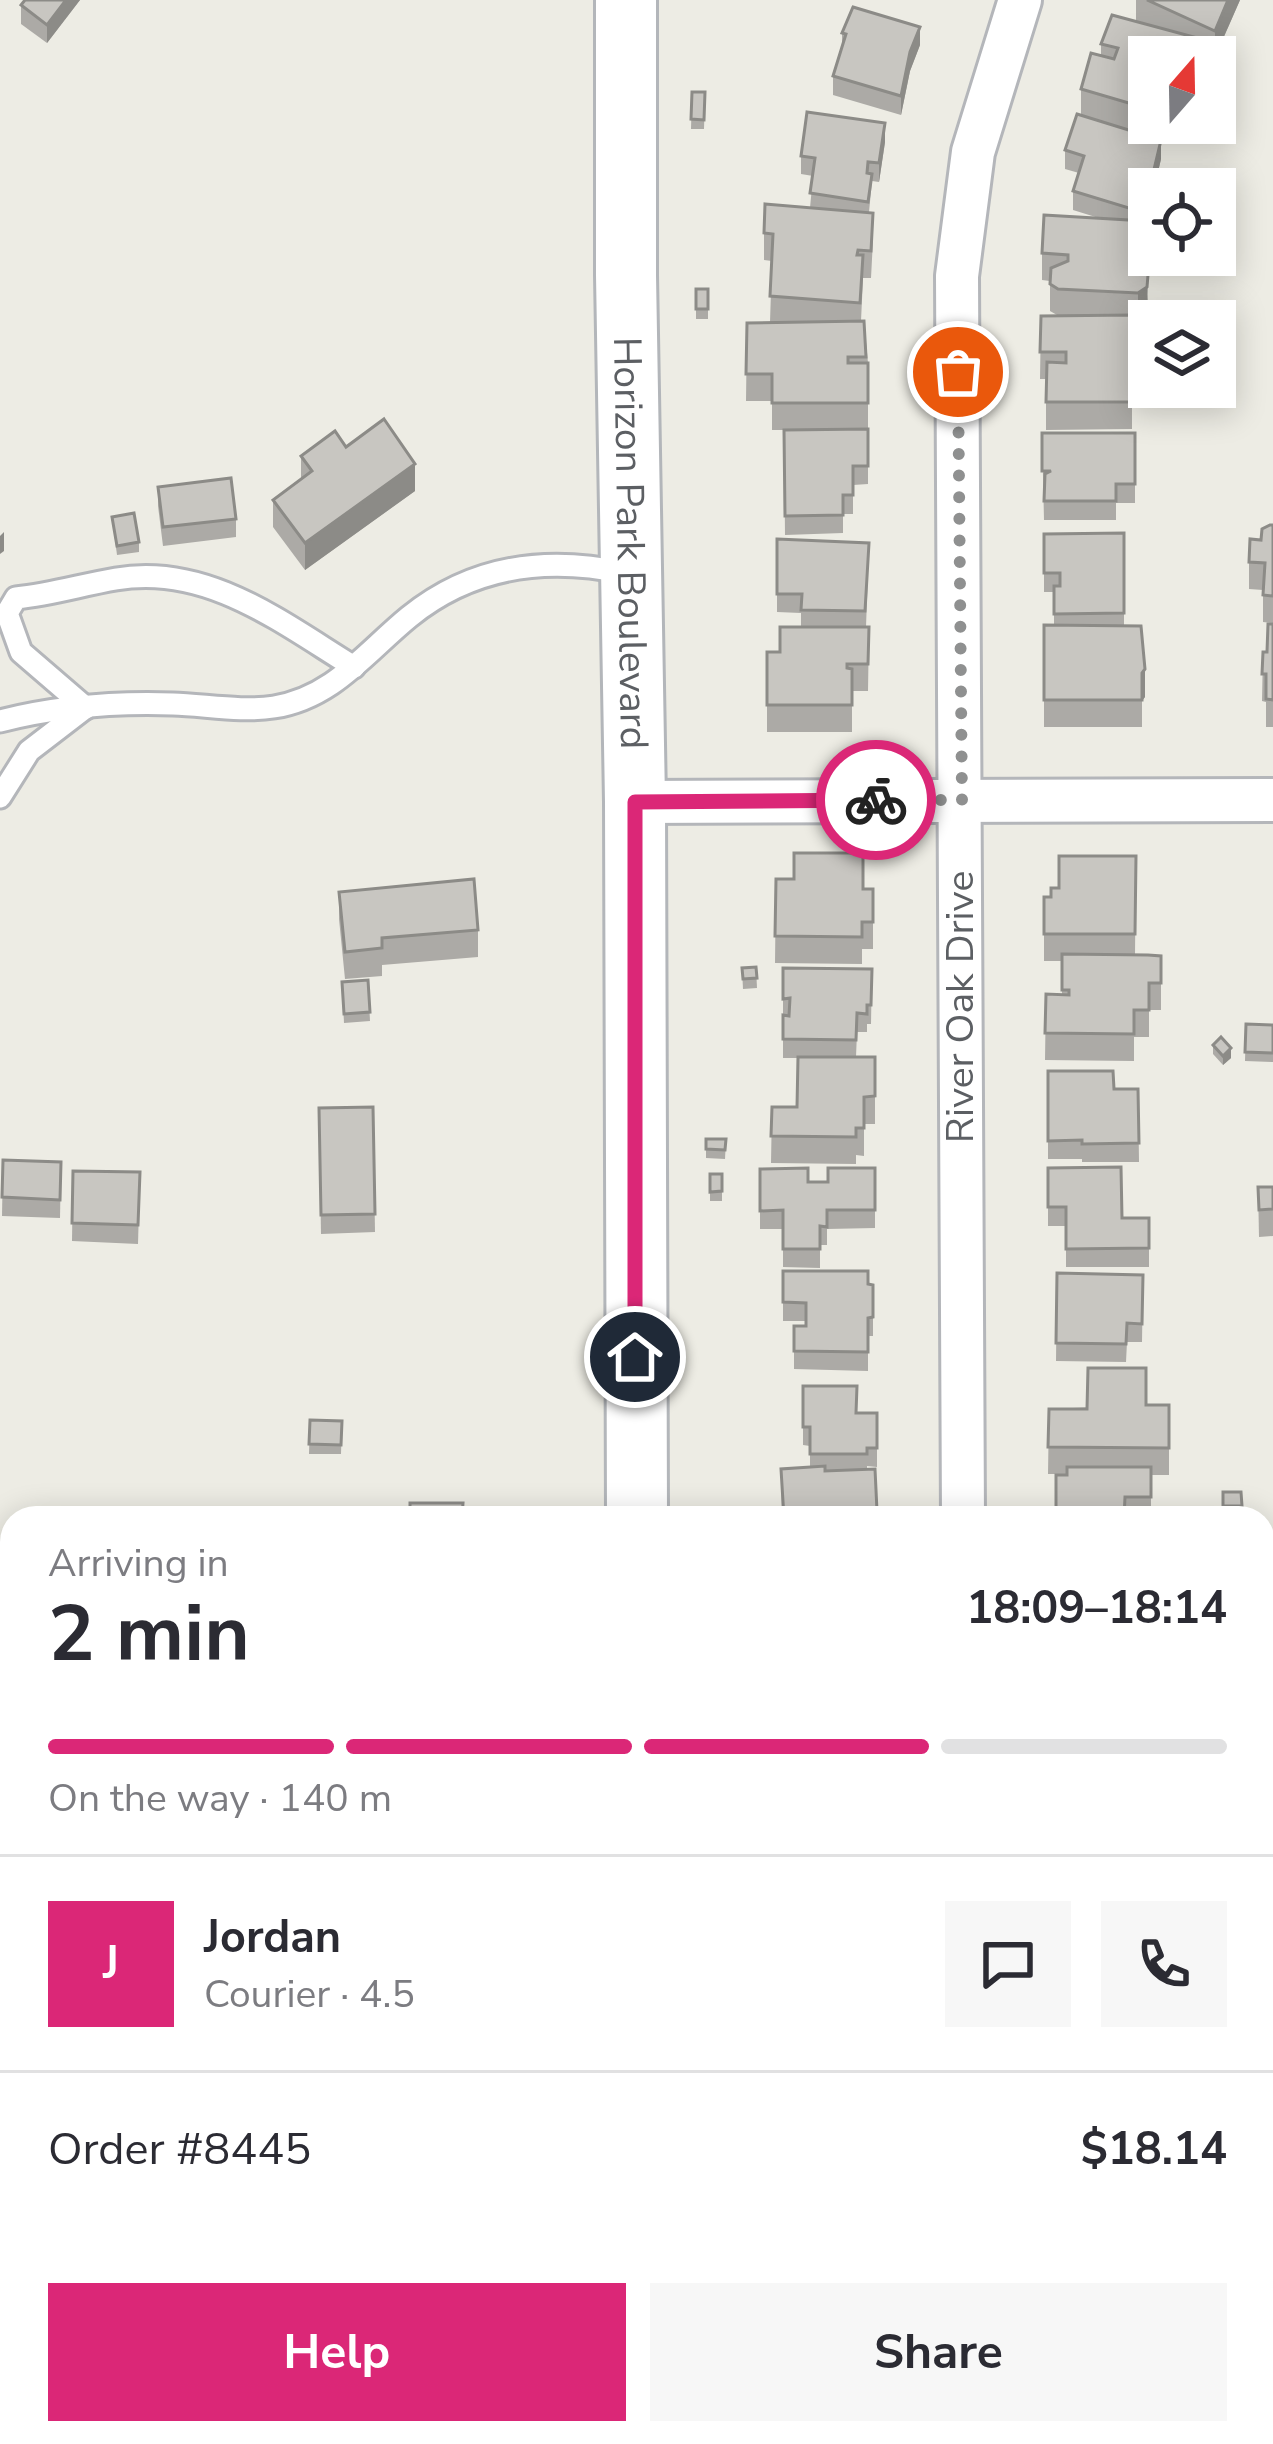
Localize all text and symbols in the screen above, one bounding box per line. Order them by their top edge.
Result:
north arrow [1128,36,1236,144]
map controls [1128,36,1236,408]
button: locate [1128,168,1236,276]
button: layers [1128,300,1236,408]
pin [907,321,1009,423]
street label: Horizon Park Boulevard [601,336,661,750]
icon: bag [925,339,991,405]
courier [816,740,936,860]
icon: bike [843,767,909,833]
street label: River Oak Drive [934,871,987,1143]
pin [584,1306,686,1408]
icon: home [602,1324,668,1390]
text: Arriving in [48,1537,229,1590]
text: 18:09–18:14 [966,1578,1227,1639]
text: 2 min [48,1581,250,1688]
text: On the way · 140 m [48,1772,392,1825]
button: chat [945,1901,1071,2027]
button: phone [1101,1901,1227,2027]
text: Jordan [204,1907,341,1968]
text: J [103,1933,119,1994]
text: Courier · 4.5 [204,1968,415,2021]
text: Order #8445 [48,2119,311,2180]
text: $18.14 [1081,2119,1227,2180]
button: Help [48,2283,626,2421]
button: Share [650,2283,1227,2421]

